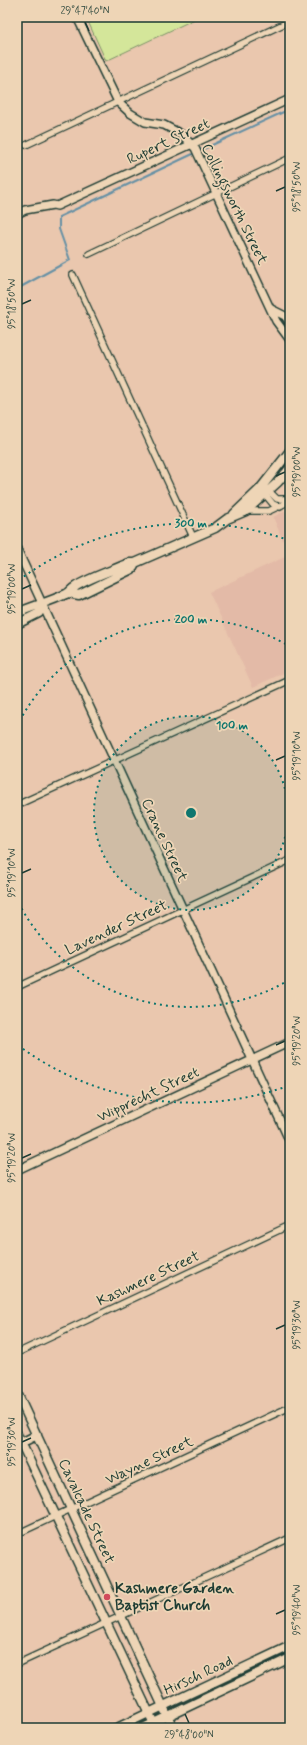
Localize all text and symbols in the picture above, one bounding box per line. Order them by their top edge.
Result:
text: 29°47'40"N [60,4,110,18]
street label: Rupert Street [124,114,213,170]
street label: Collingsworth Street [195,140,272,269]
text: 95°18'50"W [290,162,304,212]
text: 95°18'50"W [5,279,19,329]
text: 95°19'00"W [290,447,304,497]
text: 300 m [175,516,208,532]
text: 95°19'00"W [5,564,19,614]
text: 200 m [175,612,208,628]
text: 100 m [216,718,249,734]
text: 95°19'10"W [290,731,304,781]
street label: Crane Street [136,795,192,886]
centre of rings [184,806,198,820]
text: 95°19'10"W [5,848,19,898]
street label: Lavender Street [62,895,171,960]
text: 95°19'20"W [290,1016,304,1066]
street label: Wipprecht Street [94,1062,203,1127]
text: 95°19'20"W [5,1133,19,1183]
street label: Kashmere Street [94,1246,203,1311]
text: 95°19'30"W [290,1300,304,1350]
text: 95°19'30"W [5,1417,19,1467]
street label: Wayne Street [102,1432,197,1490]
street label: Cavalcade Street [53,1456,119,1567]
place label: Kashmere Garden Baptist Church [115,1579,234,1616]
text: 95°19'40"W [290,1585,304,1635]
marker: Kashmere Garden Baptist Church [102,1592,112,1602]
street label: Hirsch Road [161,1651,236,1701]
text: 29°48'00"N [164,1728,214,1742]

